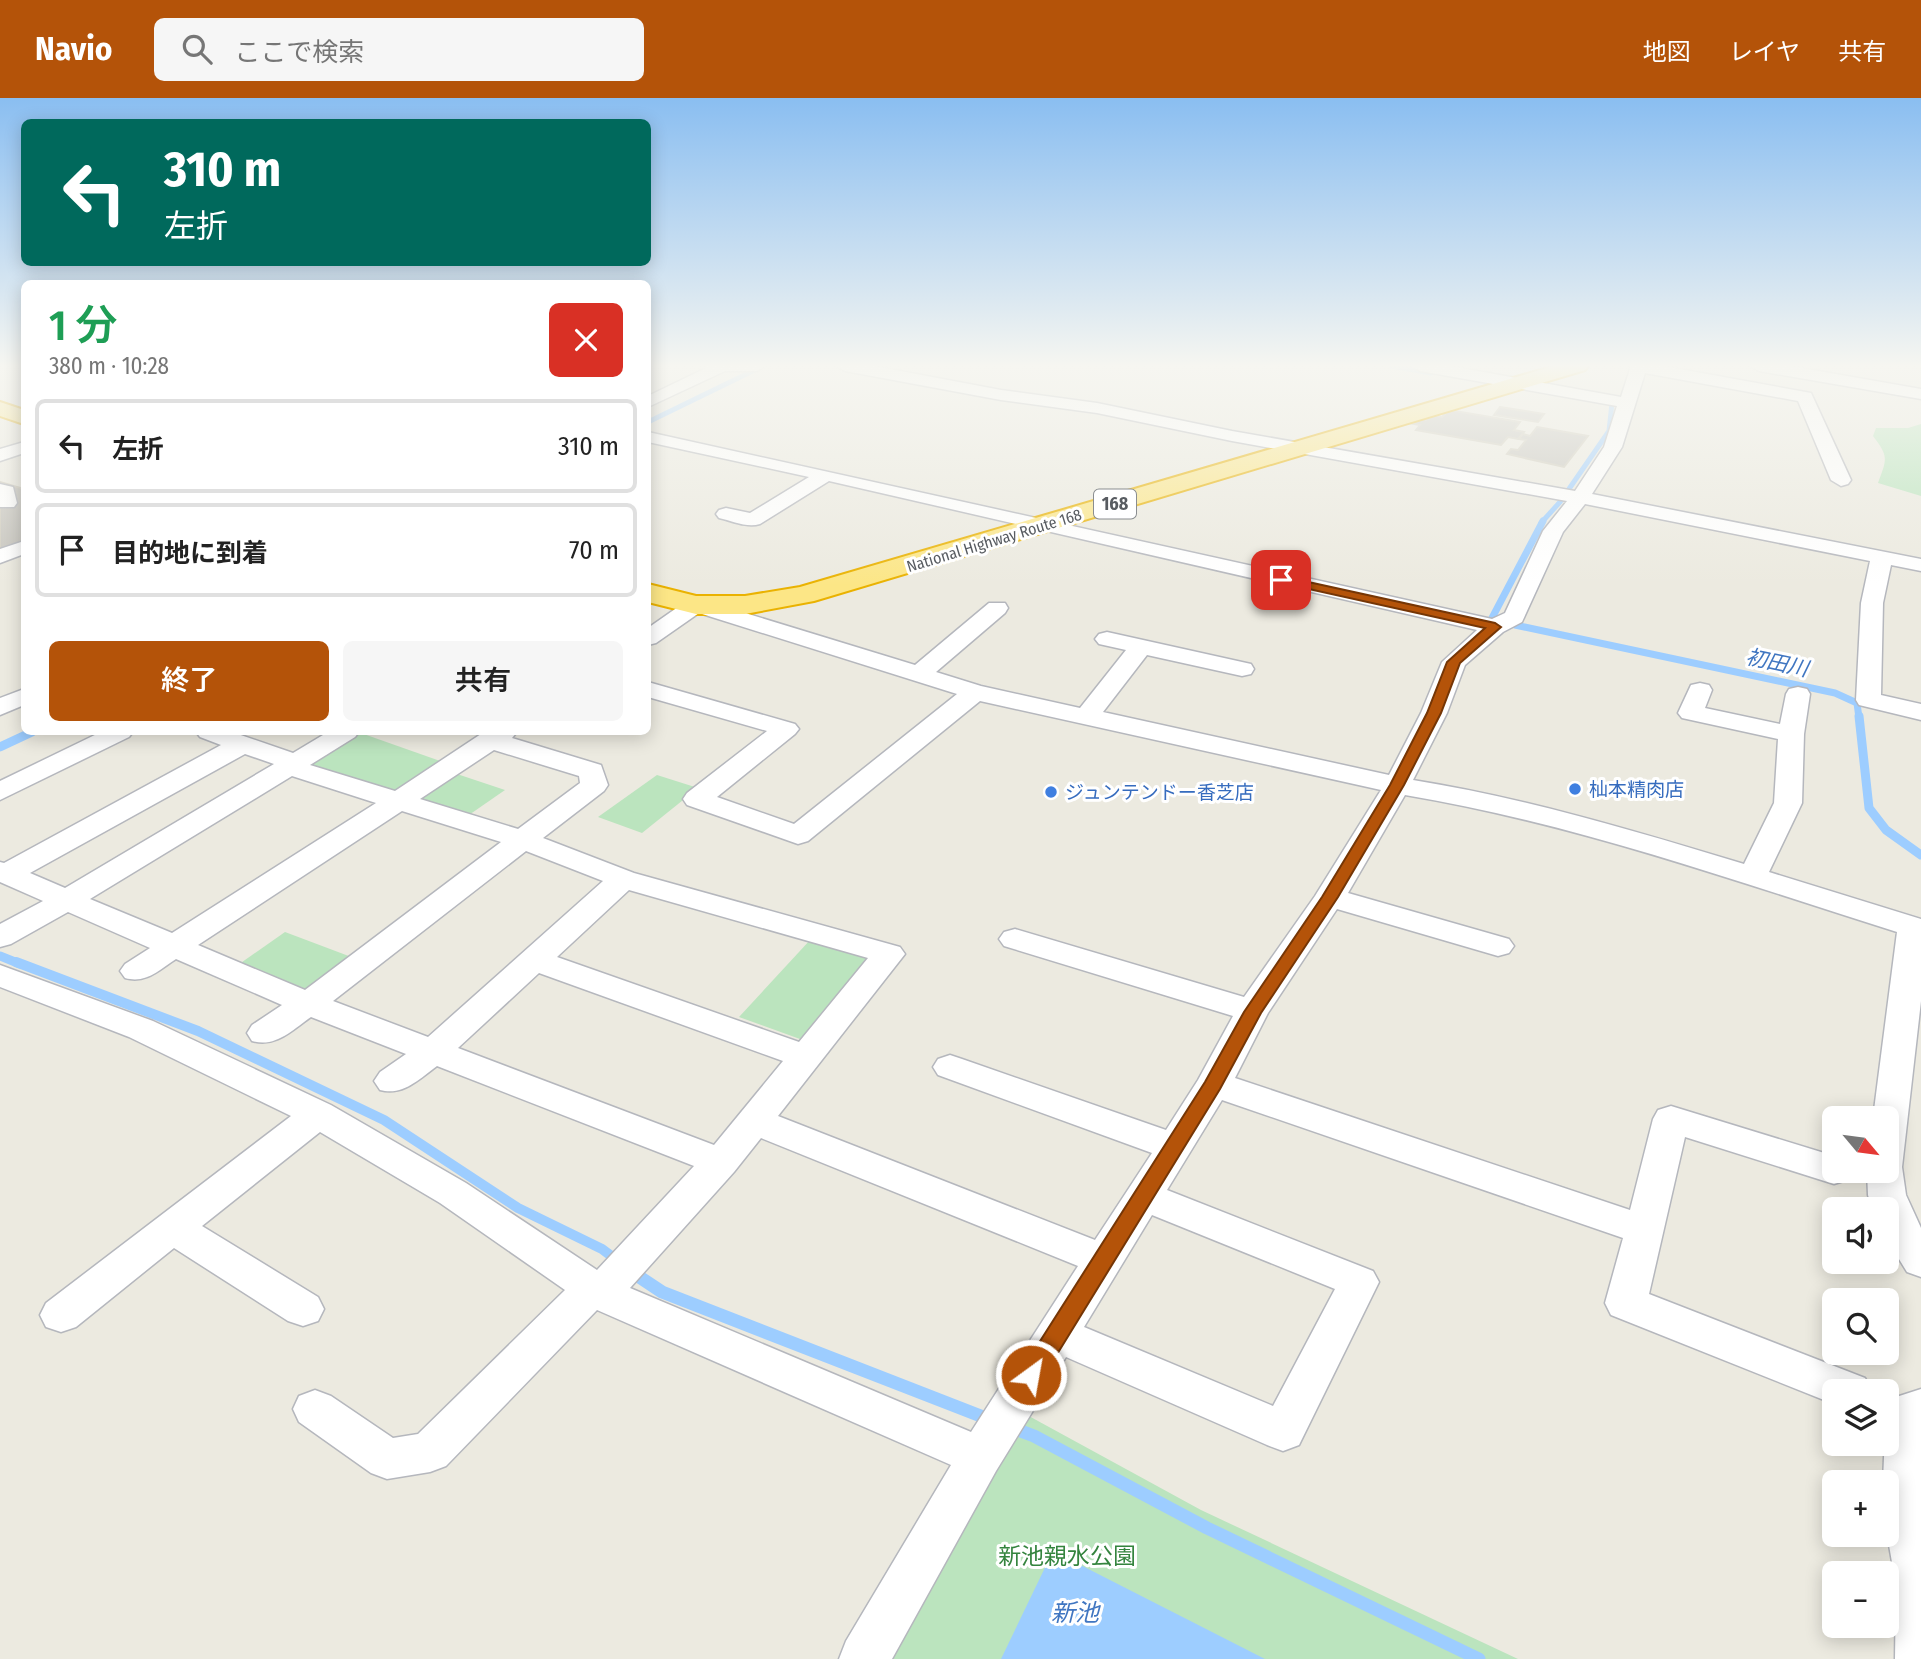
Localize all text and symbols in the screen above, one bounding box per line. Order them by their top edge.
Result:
search box [154,18,644,81]
text: Navio [35,29,112,69]
icon: search [178,30,216,68]
text: ここで検索 [234,37,364,68]
text: 地図 [1643,38,1691,66]
text: レイヤ [1729,38,1800,66]
text: 共有 [1838,38,1886,66]
text: 310 m [164,140,281,199]
icon: left [49,147,140,238]
text: 左折 [164,207,228,245]
text: 1 分 [49,301,118,351]
button: close [549,303,623,377]
text: 380 m · 10:28 [49,352,169,380]
icon: left [53,427,91,465]
text: 310 m [558,431,619,462]
text: 左折 [112,434,164,465]
road number: 168 [1094,490,1136,518]
street label: National Highway Route 168 [904,505,1084,576]
icon: arrive [53,531,91,569]
text: 70 m [569,535,619,566]
text: 目的地に到着 [112,538,268,569]
pin [1251,550,1311,610]
icon: arrive [1262,561,1300,599]
button: 終了 [49,641,329,721]
button: 共有 [343,641,623,721]
water label: 初田川 [1743,644,1812,683]
place label: 杣本精肉店 [1589,778,1684,801]
place label: ジュンテンドー香芝店 [1065,781,1254,804]
marker: 杣本精肉店 [1567,781,1583,797]
marker: ジュンテンドー香芝店 [1043,784,1059,800]
north arrow [1822,1106,1899,1183]
map controls [1822,1106,1899,1638]
button: sound [1822,1197,1899,1274]
button: search [1822,1288,1899,1365]
position arrow [994,1338,1068,1412]
button: layers [1822,1379,1899,1456]
button: + [1822,1470,1899,1547]
park label: 新池親水公園 [998,1542,1136,1570]
button: − [1822,1561,1899,1638]
water label: 新池 [1051,1599,1101,1627]

